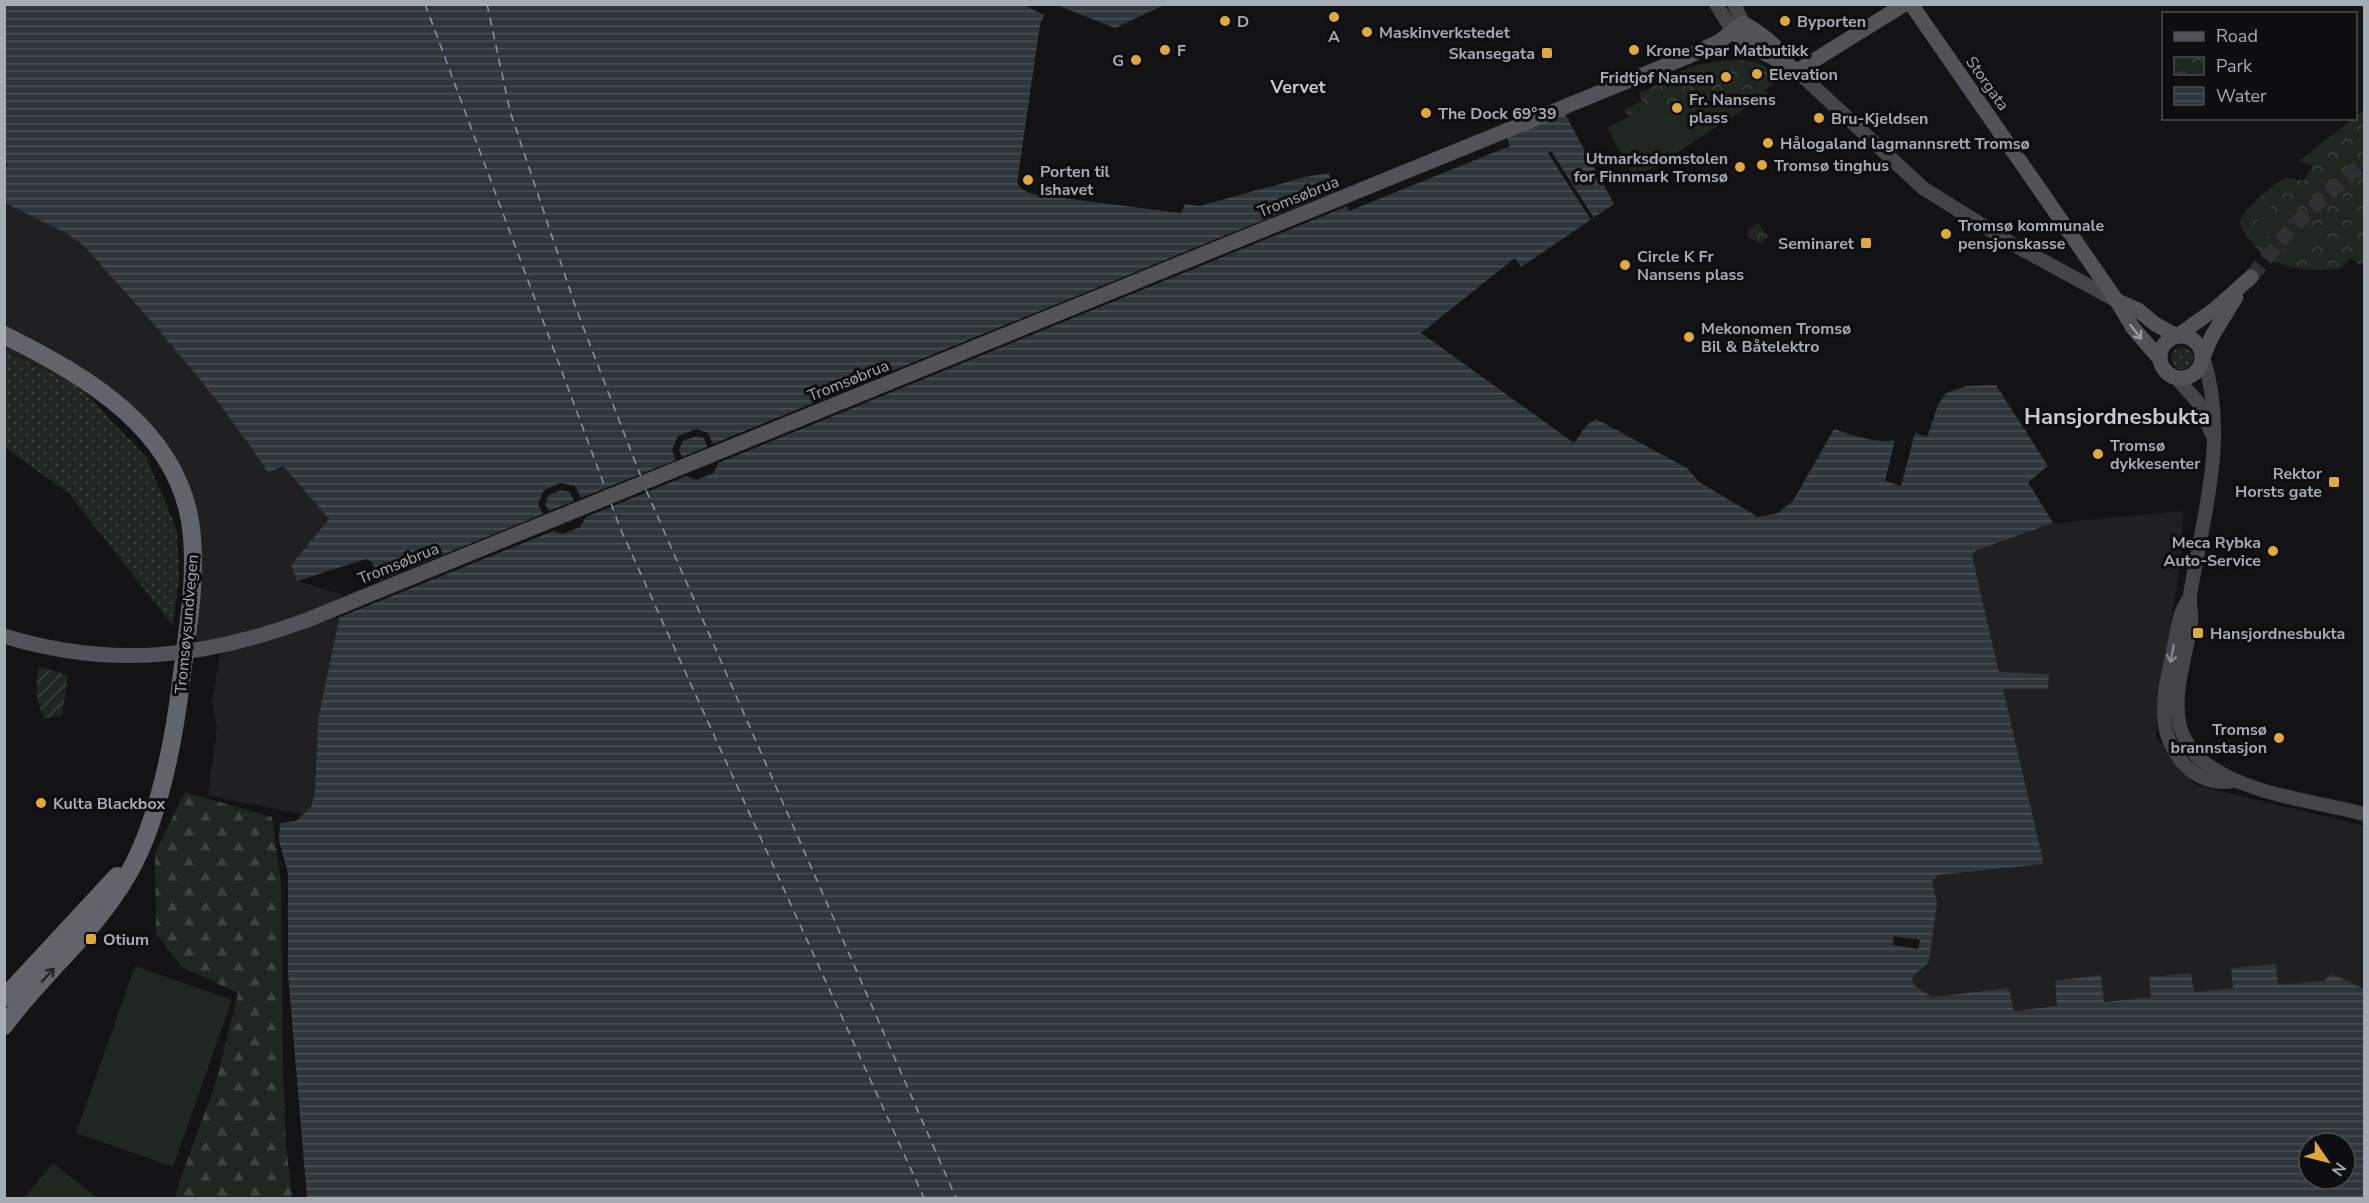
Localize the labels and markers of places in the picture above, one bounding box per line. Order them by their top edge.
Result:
marker: A [1327,10,1341,24]
place label: D [1237,11,1249,33]
place label: Byporten [1797,11,1866,33]
marker: D [1218,14,1232,28]
marker: Byporten [1778,14,1792,28]
place label: Maskinverkstedet [1379,22,1511,44]
marker: Maskinverkstedet [1360,25,1374,39]
place label: A [1328,26,1340,48]
place label: F [1177,40,1186,62]
place label: Krone Spar Matbutikk [1646,40,1809,62]
marker: F [1158,43,1172,57]
place label: Skansegata [1449,43,1535,65]
marker: Krone Spar Matbutikk [1627,43,1641,57]
marker: Skansegata [1540,46,1554,60]
place label: G [1112,50,1124,72]
marker: G [1129,53,1143,67]
place label: Elevation [1769,64,1838,86]
place label: Fridtjof Nansen [1600,67,1714,89]
marker: Elevation [1750,67,1764,81]
marker: Fridtjof Nansen [1719,70,1733,84]
place label: Fr. Nansens plass [1689,89,1776,129]
marker: Fr. Nansens plass [1670,101,1684,115]
place label: The Dock 69°39 [1438,103,1557,125]
marker: The Dock 69°39 [1419,106,1433,120]
place label: Bru-Kjeldsen [1831,108,1928,130]
marker: Bru-Kjeldsen [1812,111,1826,125]
place label: Hålogaland lagmannsrett Tromsø [1780,133,2030,155]
marker: Hålogaland lagmannsrett Tromsø [1761,136,1775,150]
place label: Utmarksdomstolen for Finnmark Tromsø [1574,148,1728,188]
place label: Tromsø tinghus [1774,155,1889,177]
marker: Tromsø tinghus [1755,158,1769,172]
marker: Utmarksdomstolen for Finnmark Tromsø [1733,160,1747,174]
place label: Porten til Ishavet [1040,161,1110,201]
marker: Porten til Ishavet [1021,173,1035,187]
place label: Tromsø kommunale pensjonskasse [1958,215,2105,255]
marker: Tromsø kommunale pensjonskasse [1939,227,1953,241]
place label: Seminaret [1778,233,1855,255]
marker: Seminaret [1859,236,1873,250]
place label: Circle K Fr Nansens plass [1637,246,1744,286]
marker: Circle K Fr Nansens plass [1618,258,1632,272]
place label: Mekonomen Tromsø Bil & Båtelektro [1701,318,1851,358]
marker: Mekonomen Tromsø Bil & Båtelektro [1682,330,1696,344]
place label: Tromsø dykkesenter [2110,435,2201,475]
marker: Tromsø dykkesenter [2091,447,2105,461]
place label: Rektor Horsts gate [2235,463,2323,503]
marker: Rektor Horsts gate [2327,475,2341,489]
place label: Meca Rybka Auto-Service [2164,532,2261,572]
marker: Meca Rybka Auto-Service [2266,544,2280,558]
place label: Hansjordnesbukta [2210,623,2345,645]
marker: Hansjordnesbukta [2191,626,2205,640]
place label: Tromsø brannstasjon [2171,719,2267,759]
marker: Tromsø brannstasjon [2272,731,2286,745]
place label: Kulta Blackbox [53,793,165,815]
marker: Kulta Blackbox [34,796,48,810]
place label: Otium [103,929,149,951]
marker: Otium [84,932,98,946]

